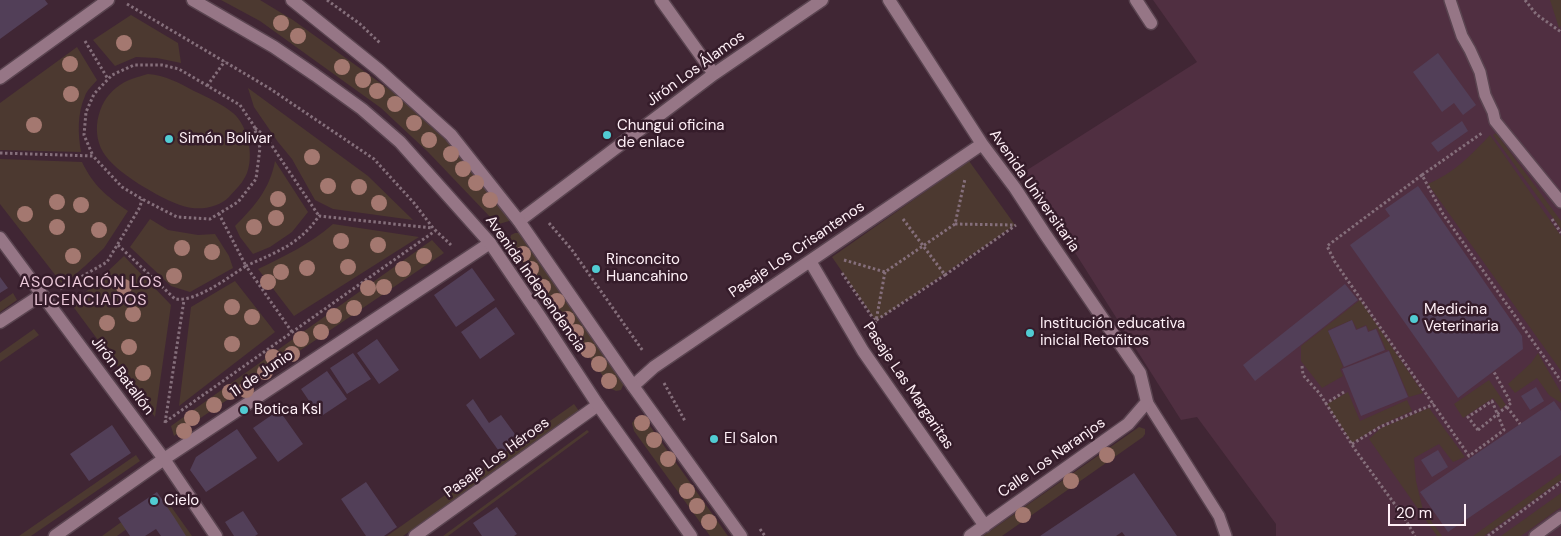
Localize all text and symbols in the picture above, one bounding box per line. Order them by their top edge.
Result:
street label: Jirón Los Álamos [643,27,749,111]
place label: Chungui oficina de enlace [617,117,724,152]
street label: Avenida Universitaria [985,126,1083,256]
marker: Chungui oficina de enlace [601,129,613,141]
place label: Simón Bolivar [179,130,272,148]
marker: Simón Bolivar [163,133,175,145]
street label: Pasaje Los Crisantenos [726,198,868,302]
street label: Avenida Independencia [481,212,589,356]
place label: Rinconcito Huancahino [606,251,688,286]
marker: Rinconcito Huancahino [590,263,602,275]
district label: ASOCIACIÓN LOS LICENCIADOS [18,273,164,311]
place label: Medicina Veterinaria [1424,301,1499,336]
marker: Medicina Veterinaria [1408,313,1420,325]
place label: Institución educativa inicial Retoñitos [1040,315,1185,350]
street label: Pasaje Las Margaritas [859,319,957,453]
marker: Institución educativa inicial Retoñitos [1024,327,1036,339]
street label: Jirón Batallón [87,333,157,419]
street label: 11 de Junio [227,346,297,402]
place label: Botica Ksl [254,401,321,419]
marker: Botica Ksl [238,404,250,416]
street label: Pasaje Los Héroes [441,414,553,502]
street label: Calle Los Naranjos [995,414,1109,502]
place label: El Salon [724,430,778,448]
marker: El Salon [708,433,720,445]
place label: Cielo [164,492,199,510]
scale bar [1391,494,1468,526]
marker: Cielo [148,495,160,507]
text: 20 m [1396,503,1432,523]

